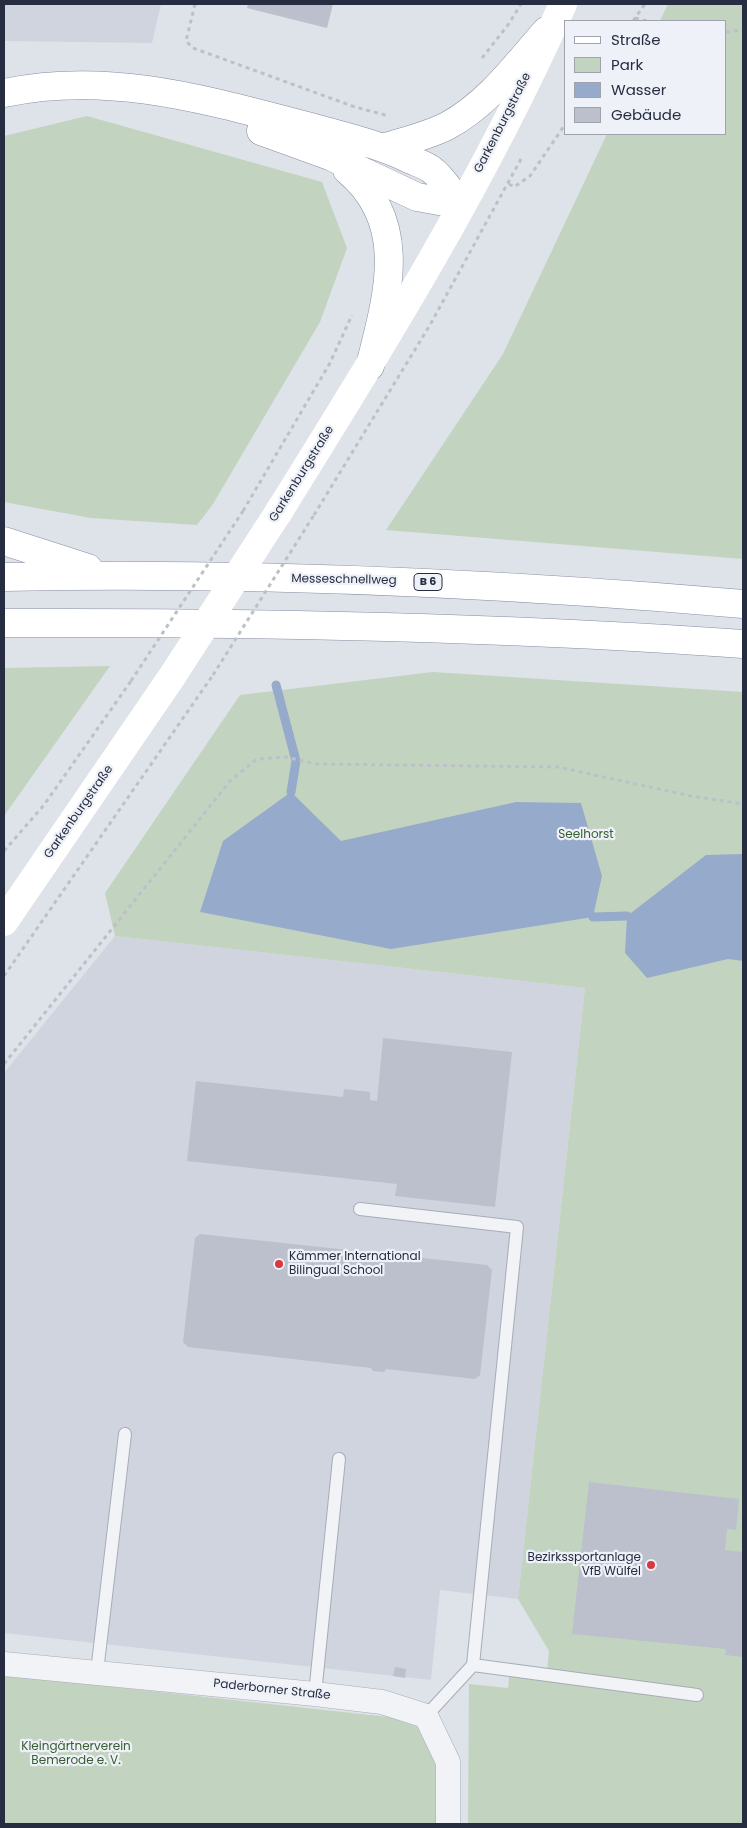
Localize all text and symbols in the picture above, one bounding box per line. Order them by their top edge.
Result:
legend [564,20,727,135]
text: Straße [611,29,661,50]
text: Park [611,54,643,75]
street label: Garkenburgstraße [472,71,534,175]
text: Wasser [611,79,666,100]
text: Gebäude [611,104,681,125]
street label: Garkenburgstraße [267,423,337,525]
street label: Messeschnellweg [291,572,397,588]
road number: B 6 [414,574,442,590]
street label: Garkenburgstraße [41,763,117,861]
park label: Seelhorst [558,828,614,842]
place label: Kämmer International Bilingual School [289,1250,421,1278]
marker: Kämmer International Bilingual School [273,1258,285,1270]
place label: Bezirkssportanlage VfB Wülfel [528,1551,641,1579]
marker: Bezirkssportanlage VfB Wülfel [645,1559,657,1571]
street label: Paderborner Straße [213,1677,331,1703]
park label: Kleingärtnerverein Bemerode e. V. [21,1740,131,1768]

